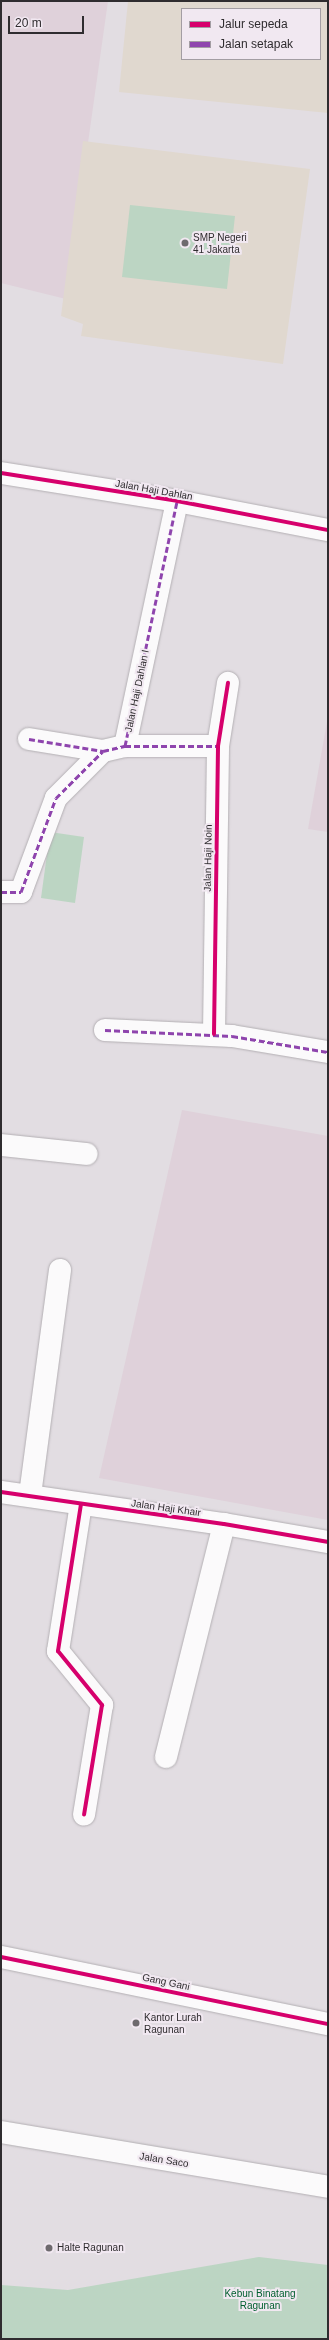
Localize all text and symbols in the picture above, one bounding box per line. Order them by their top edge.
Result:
scale bar [10,8,86,34]
legend [181,8,321,60]
text: 20 m [15,16,42,30]
text: Jalur sepeda [219,17,288,31]
text: Jalan setapak [219,37,293,51]
place label: SMP Negeri 41 Jakarta [193,231,247,254]
marker: SMP Negeri 41 Jakarta [180,238,190,248]
street label: Jalan Haji Dahlan [114,477,194,503]
street label: Jalan Haji Dahlan I [122,649,152,733]
street label: Jalan Haji Noin [201,824,215,892]
street label: Jalan Haji Khair [130,1497,202,1519]
street label: Gang Gani [141,1971,191,1993]
place label: Kantor Lurah Ragunan [144,2011,202,2034]
marker: Kantor Lurah Ragunan [131,2018,141,2028]
street label: Jalan Saco [139,2150,189,2170]
place label: Halte Ragunan [57,2242,124,2254]
marker: Halte Ragunan [44,2243,54,2253]
park label: Kebun Binatang Ragunan [224,2287,296,2310]

